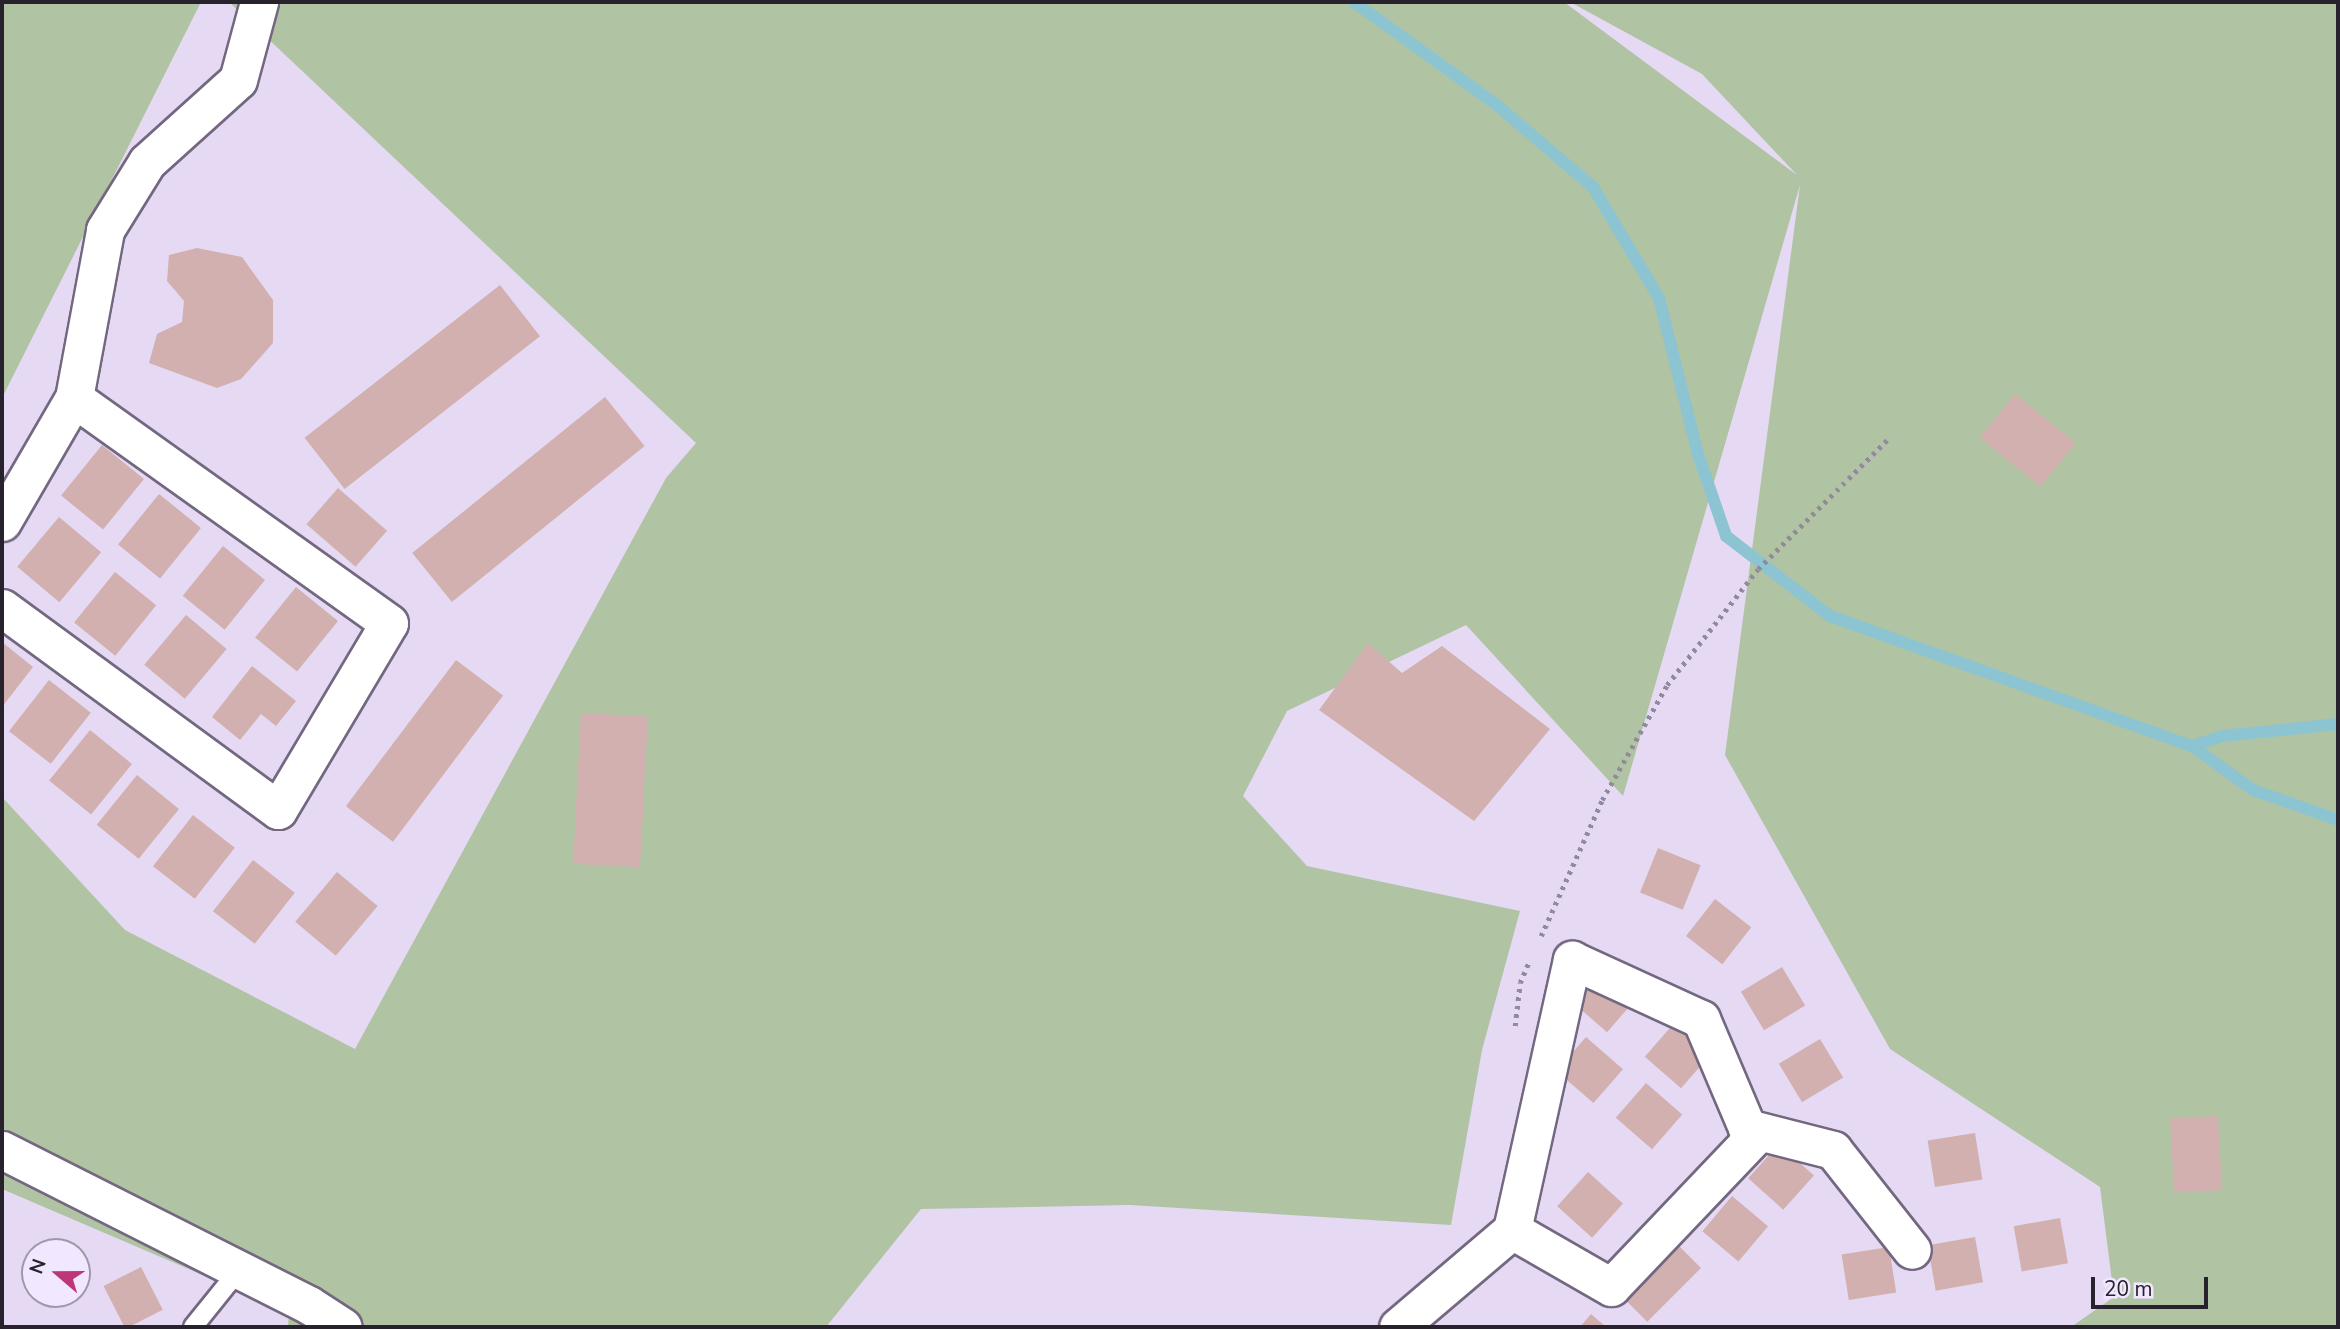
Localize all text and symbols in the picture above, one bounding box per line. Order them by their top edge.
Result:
north arrow [21,1238,91,1308]
text: N [23,1255,53,1278]
scale bar [2095,1262,2212,1306]
text: 20 m [2104,1275,2153,1303]

